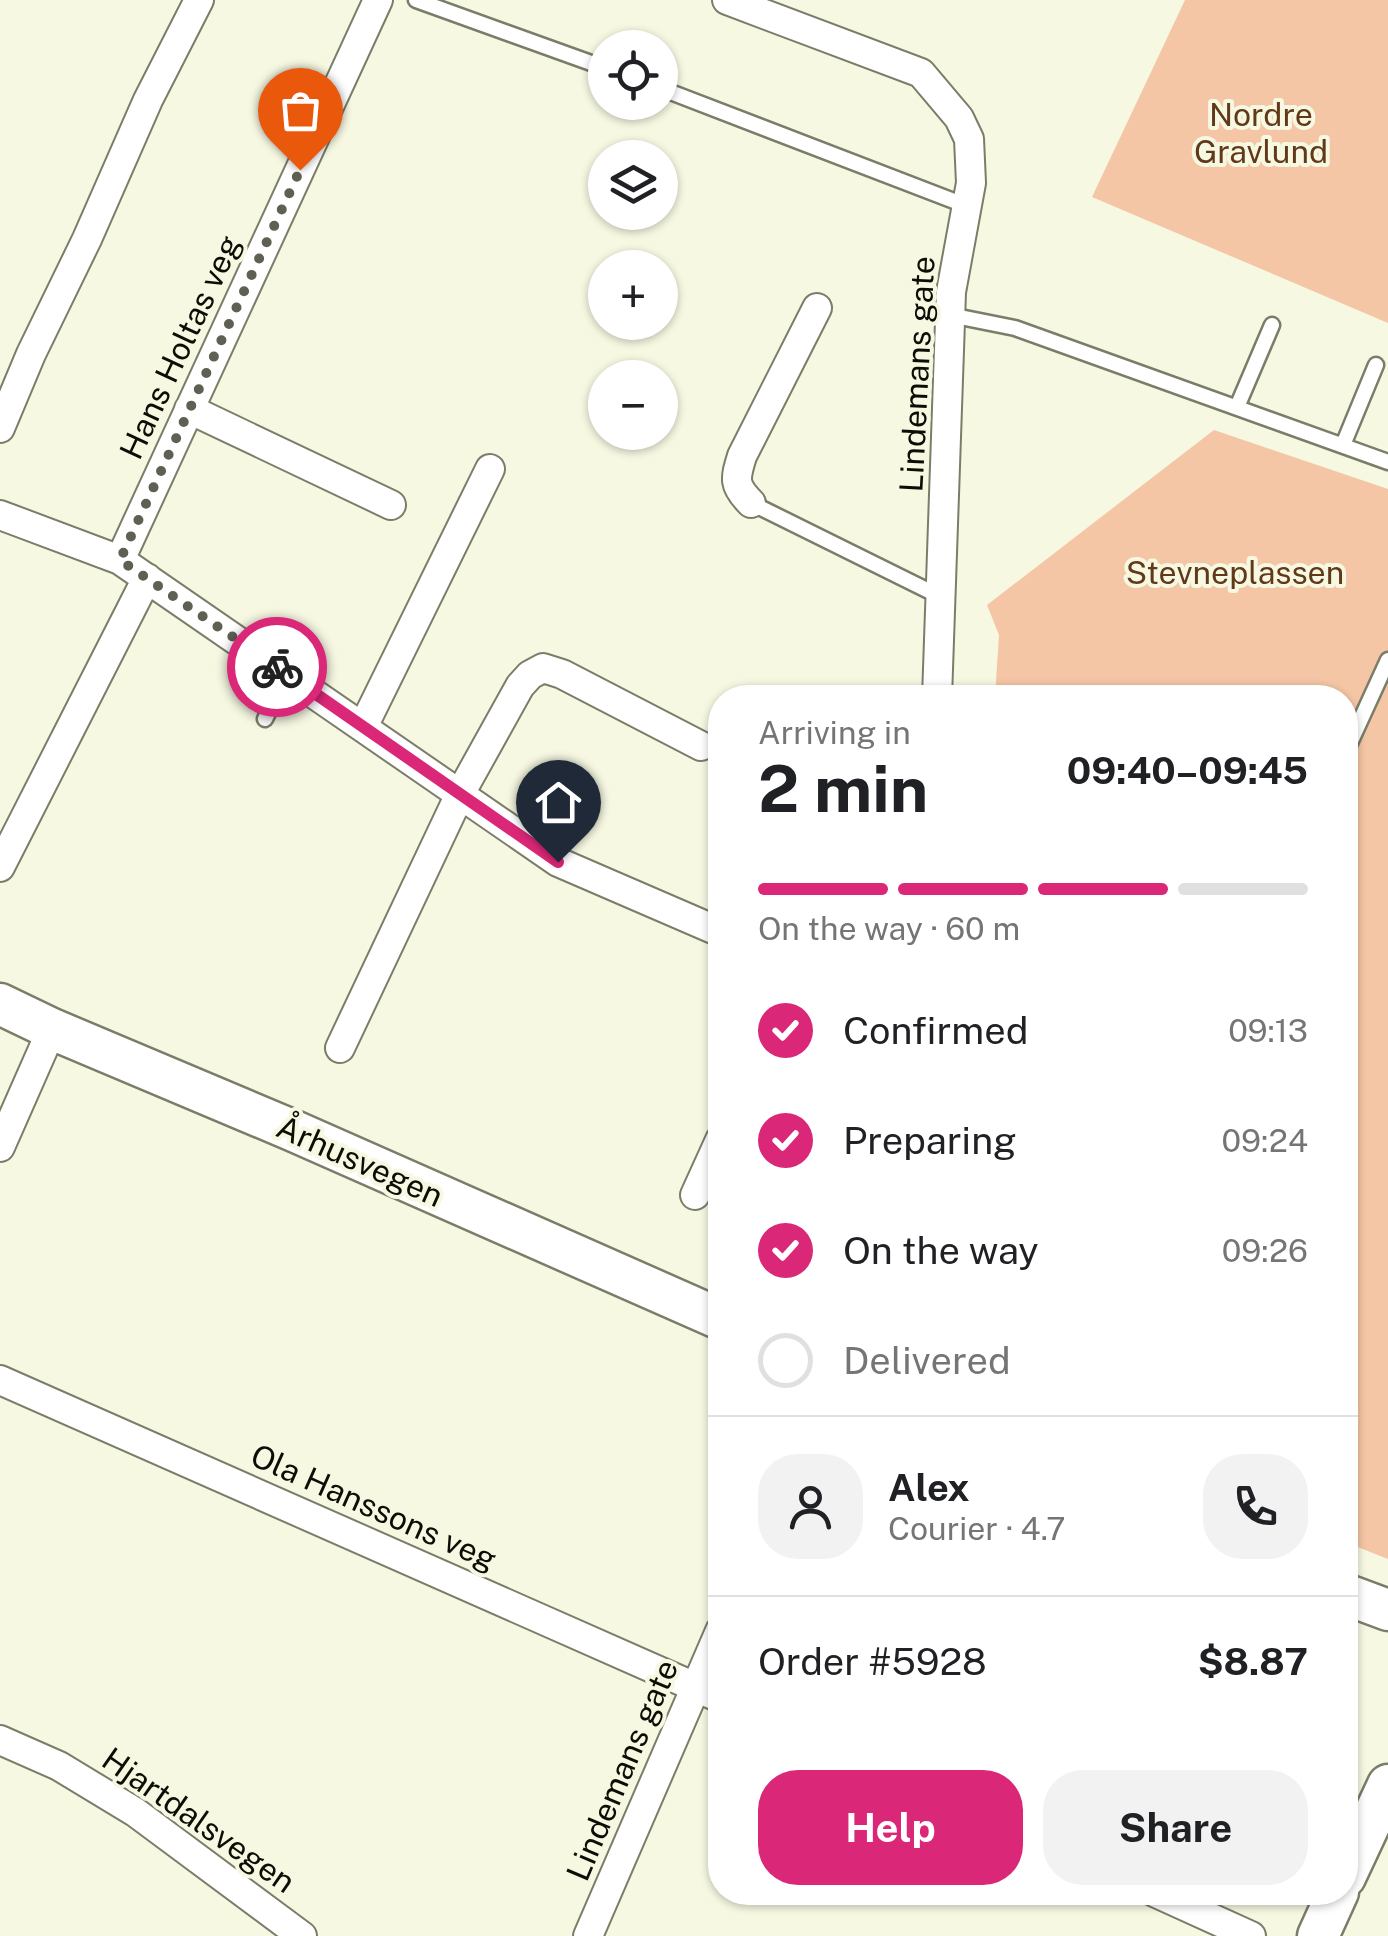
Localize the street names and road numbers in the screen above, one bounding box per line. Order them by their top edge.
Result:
street label: Hans Holtas veg [112,229,248,465]
street label: Lindemans gate [892,255,942,493]
street label: Århusvegen [271,1106,450,1214]
street label: Ola Hanssons veg [246,1436,502,1578]
street label: Lindemans gate [559,1654,685,1886]
street label: Hjartdalsvegen [96,1740,302,1900]

